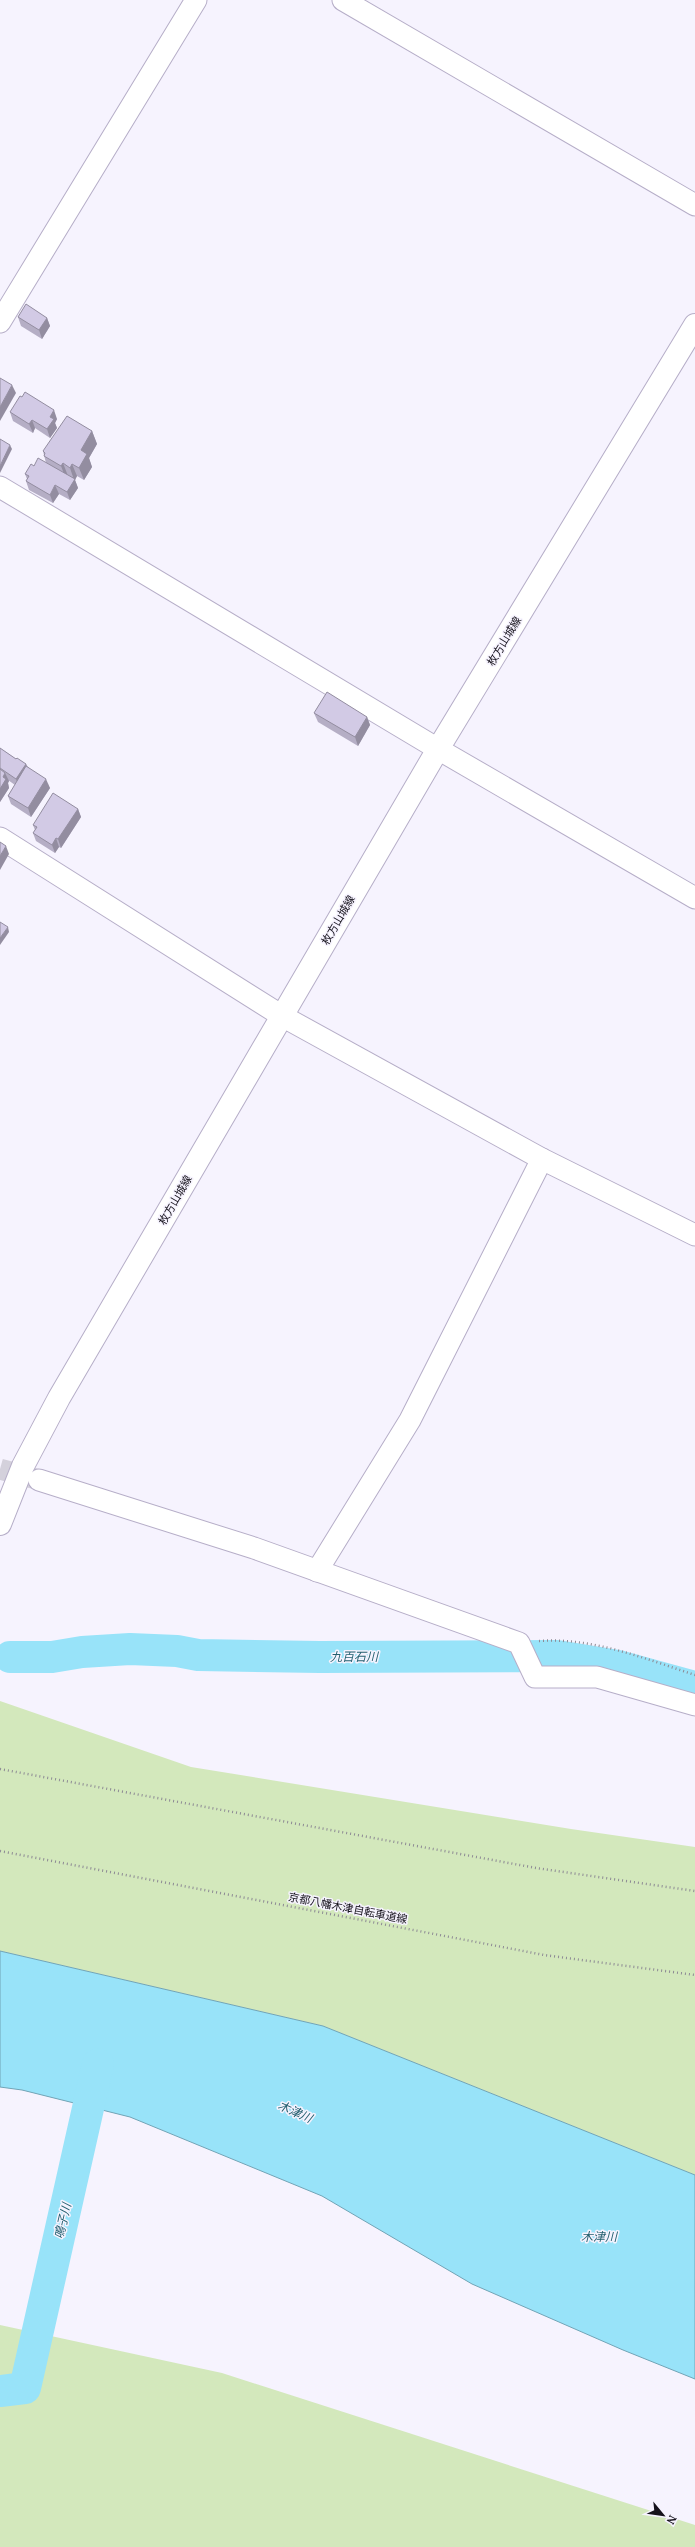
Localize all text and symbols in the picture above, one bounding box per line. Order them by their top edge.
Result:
street label: 枚方山城線 [484,614,524,668]
street label: 枚方山城線 [318,893,358,947]
street label: 枚方山城線 [155,1173,195,1227]
water label: 九百石川 [330,1649,380,1664]
street label: 京都八幡木津自転車道線 [287,1890,409,1926]
water label: 木津川 [276,2097,317,2127]
water label: 鳴子川 [51,2200,74,2240]
water label: 木津川 [581,2229,619,2244]
north arrow [643,2495,683,2535]
text: N [663,2513,680,2527]

